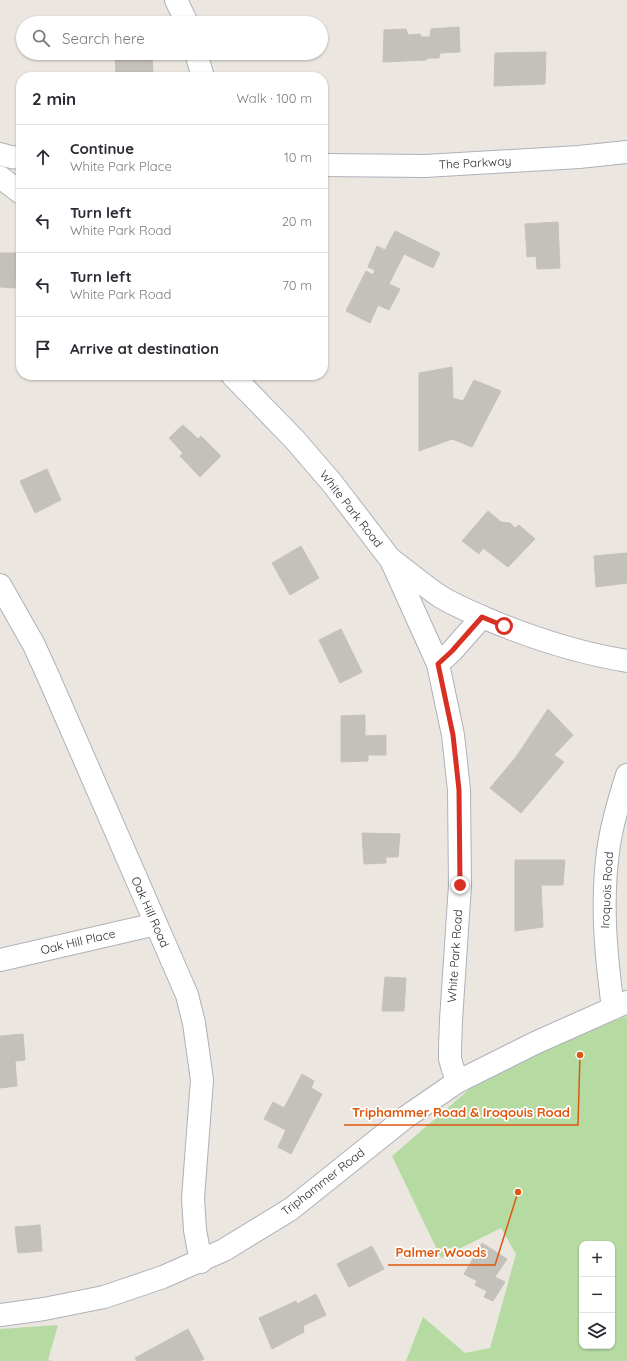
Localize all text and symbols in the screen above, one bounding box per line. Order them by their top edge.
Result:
search box [16,16,328,60]
icon: search [30,27,52,49]
text: Search here [62,29,145,48]
text: 2 min [32,88,76,109]
text: Walk · 100 m [236,90,312,106]
text: Continue [70,139,134,158]
icon: ahead [32,146,54,168]
text: 10 m [284,149,312,165]
street label: The Parkway [438,153,512,172]
text: White Park Place [70,158,172,174]
text: Turn left [70,203,132,222]
icon: left [32,210,54,232]
text: 20 m [282,213,312,229]
text: White Park Road [70,222,171,238]
text: Turn left [70,267,132,286]
icon: left [32,274,54,296]
text: 70 m [282,277,312,293]
text: White Park Road [70,286,171,302]
icon: arrive [32,338,54,360]
text: Arrive at destination [70,339,219,358]
street label: White Park Road [317,467,386,550]
route start [495,617,513,635]
street label: Iroquois Road [597,851,616,929]
street label: Oak Hill Road [128,874,173,950]
route end [451,876,469,894]
street label: White Park Road [444,909,465,1003]
street label: Oak Hill Place [39,926,117,957]
callout: Triphammer Road & Iroqouis Road [344,1100,578,1125]
text: Triphammer Road & Iroqouis Road [352,1104,570,1120]
street label: Triphammer Road [278,1144,367,1219]
callout: Palmer Woods [388,1240,495,1265]
map controls [579,1241,615,1349]
button: + [579,1241,615,1277]
text: Palmer Woods [395,1244,487,1260]
button: − [579,1277,615,1313]
button: layers [579,1313,615,1349]

